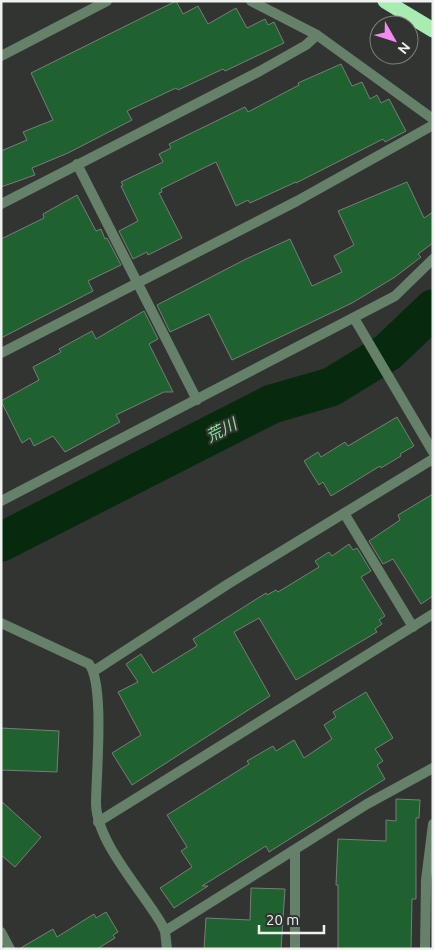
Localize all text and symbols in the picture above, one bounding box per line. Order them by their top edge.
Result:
north arrow [369,15,419,65]
text: N [395,39,414,57]
water label: 荒川 [203,414,241,445]
scale bar [259,902,324,934]
text: 20 m [266,911,299,928]

